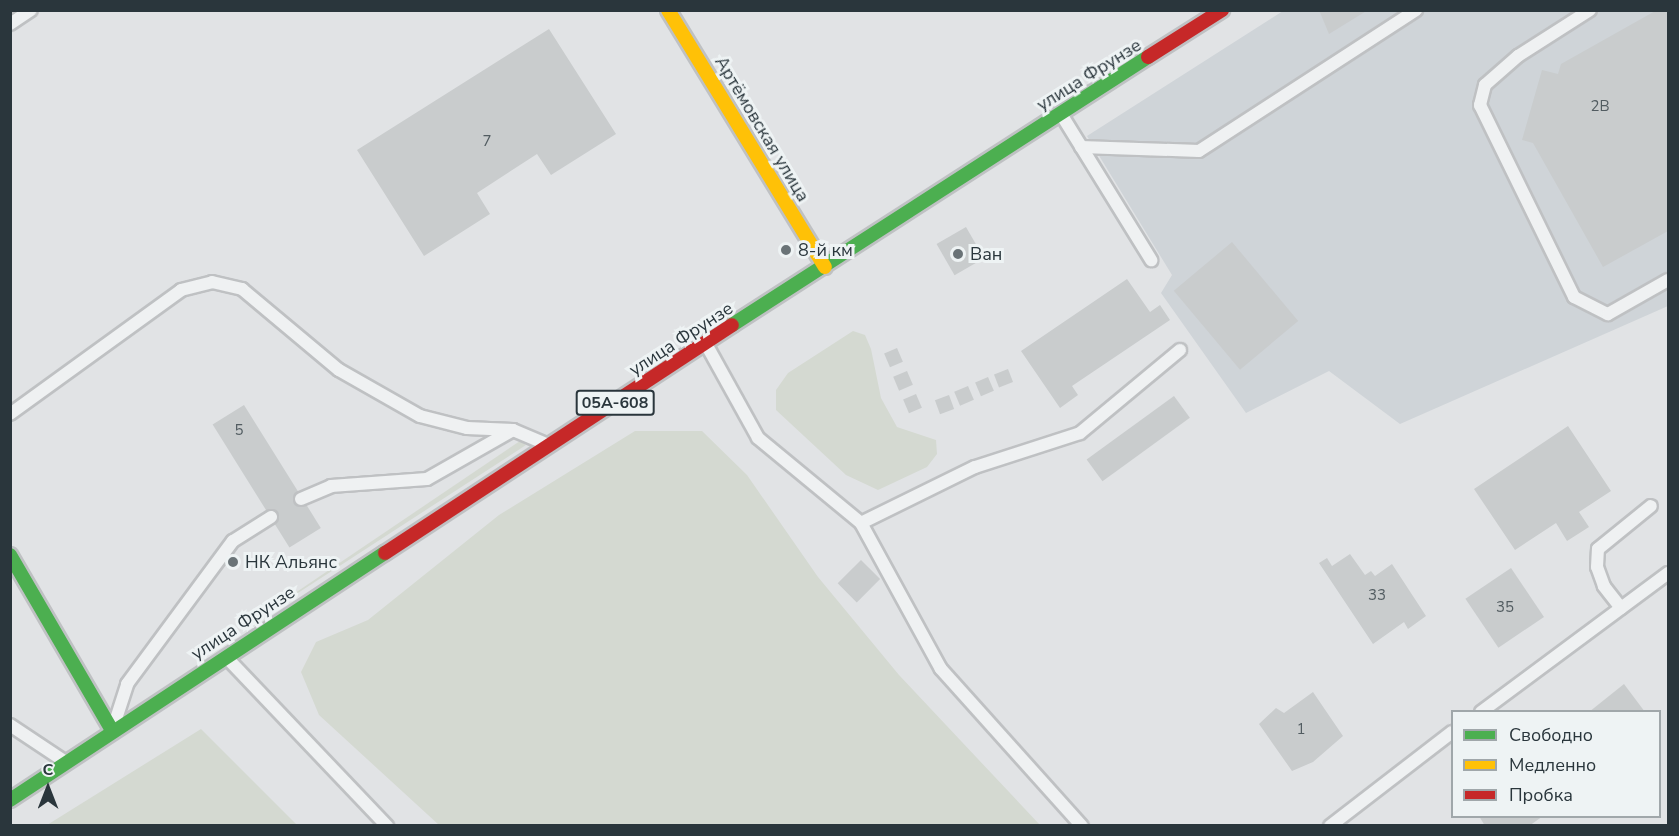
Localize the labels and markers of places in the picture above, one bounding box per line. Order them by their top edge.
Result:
place label: 8-й км [798,239,853,261]
marker: 8-й км [779,243,793,257]
place label: Ван [970,243,1002,265]
marker: Ван [951,247,965,261]
place label: НК Альянс [245,551,337,573]
marker: НК Альянс [226,555,240,569]

